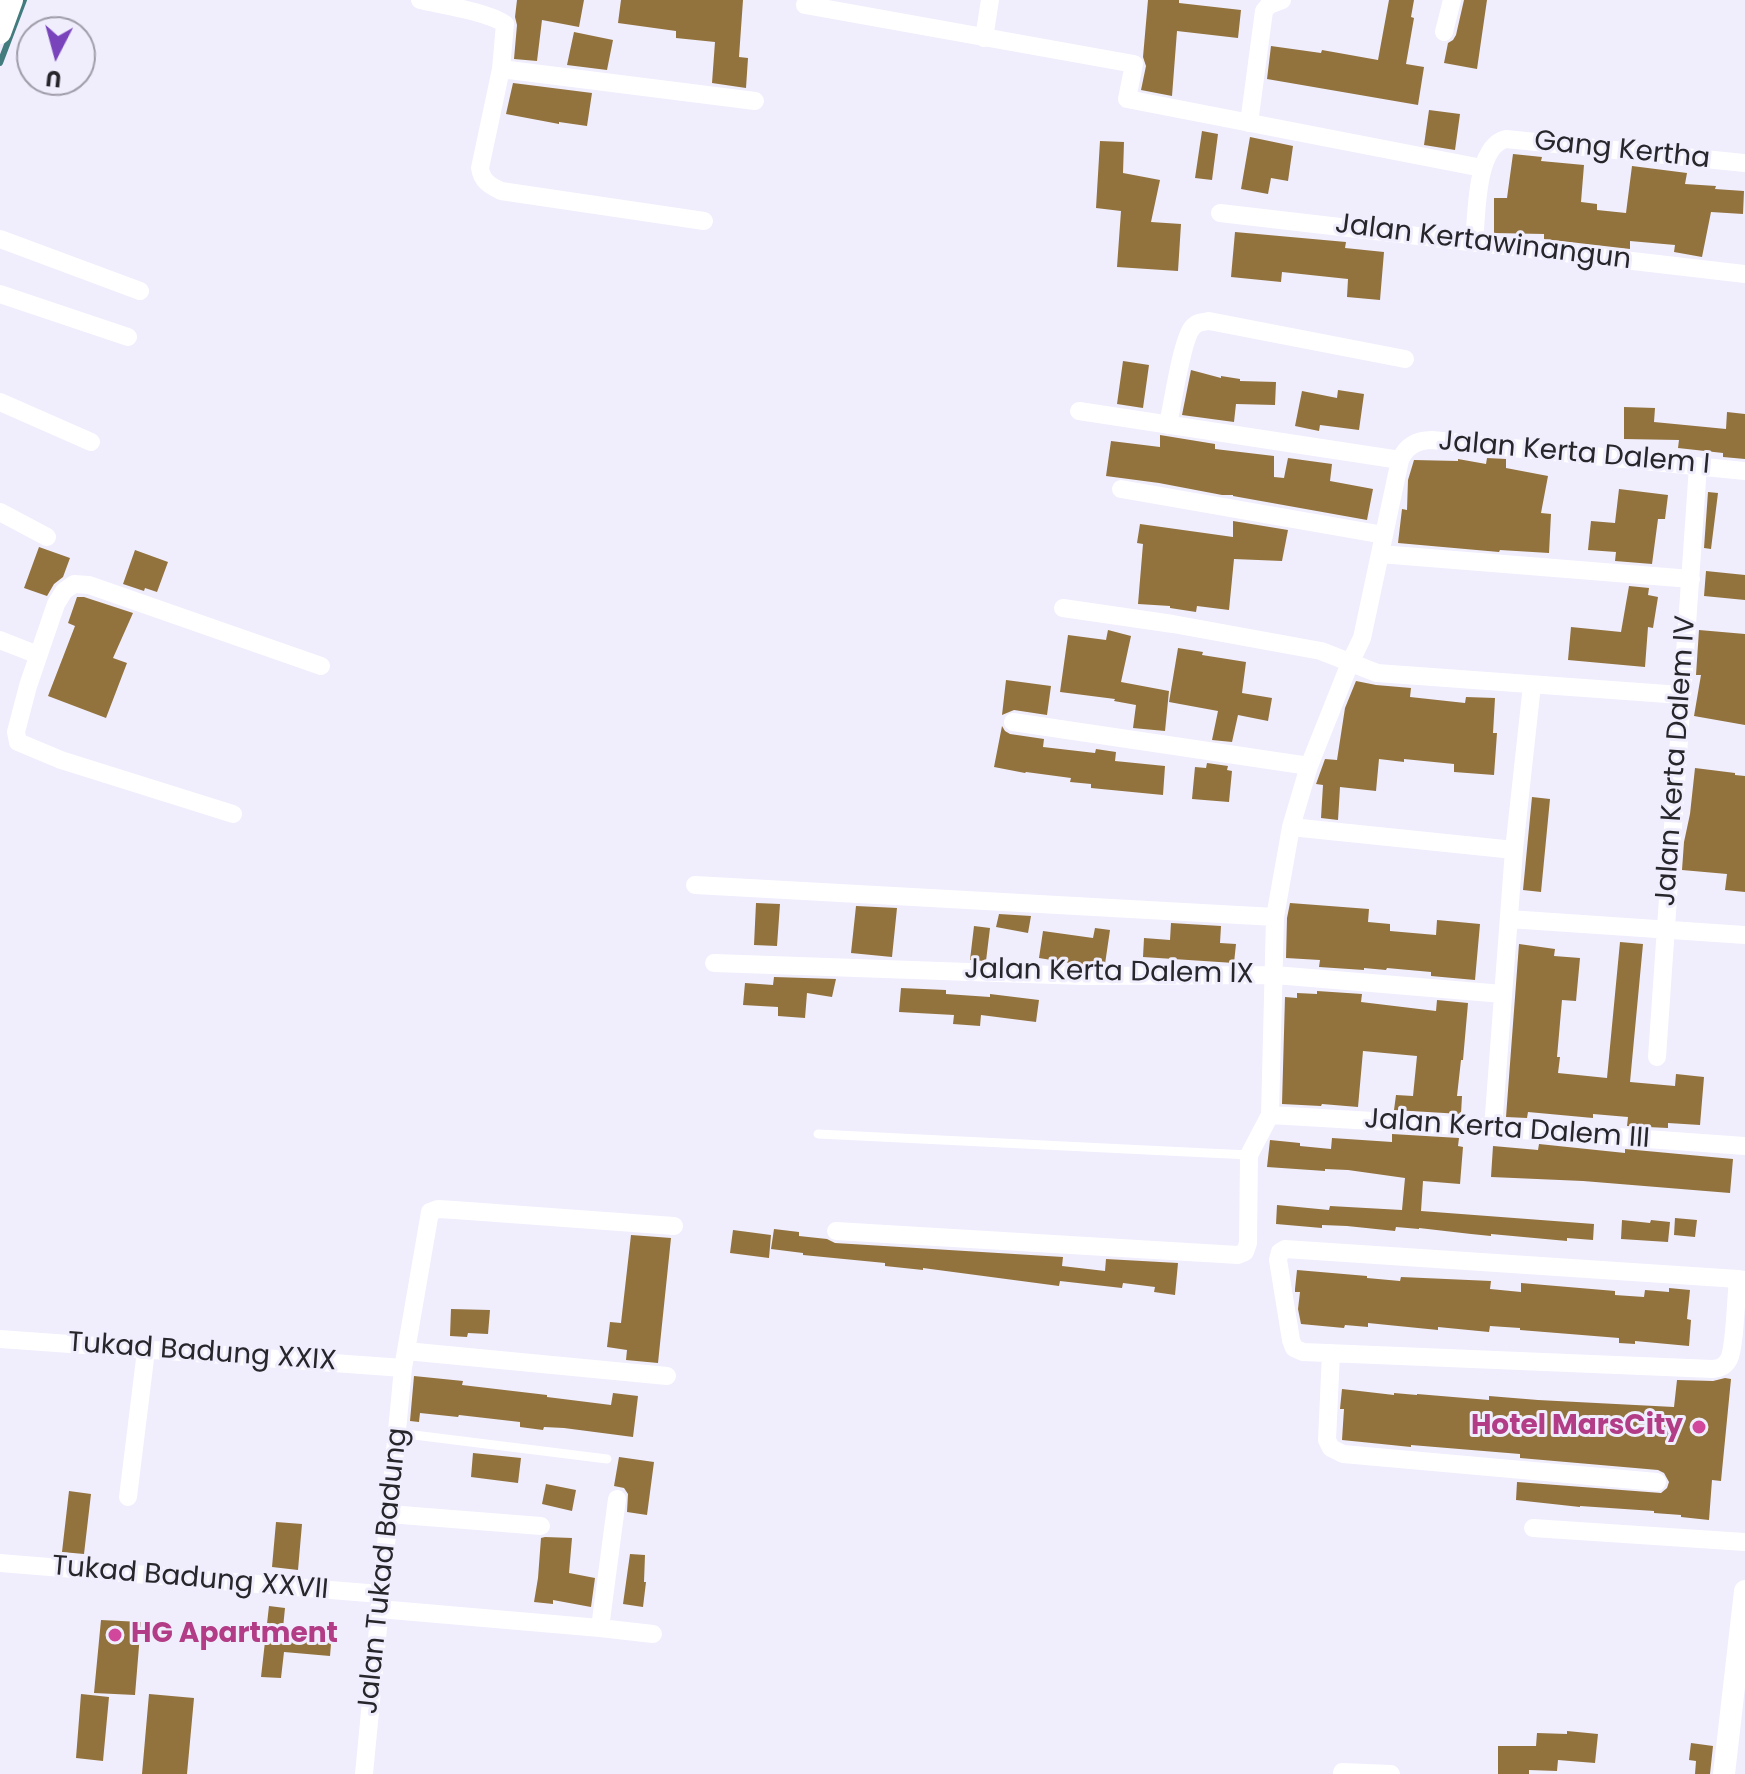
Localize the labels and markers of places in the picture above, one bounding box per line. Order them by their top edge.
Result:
place label: Hotel MarsCity [1471,1410,1683,1444]
marker: Hotel MarsCity [1690,1418,1708,1436]
place label: HG Apartment [131,1618,338,1652]
marker: HG Apartment [106,1626,124,1644]

